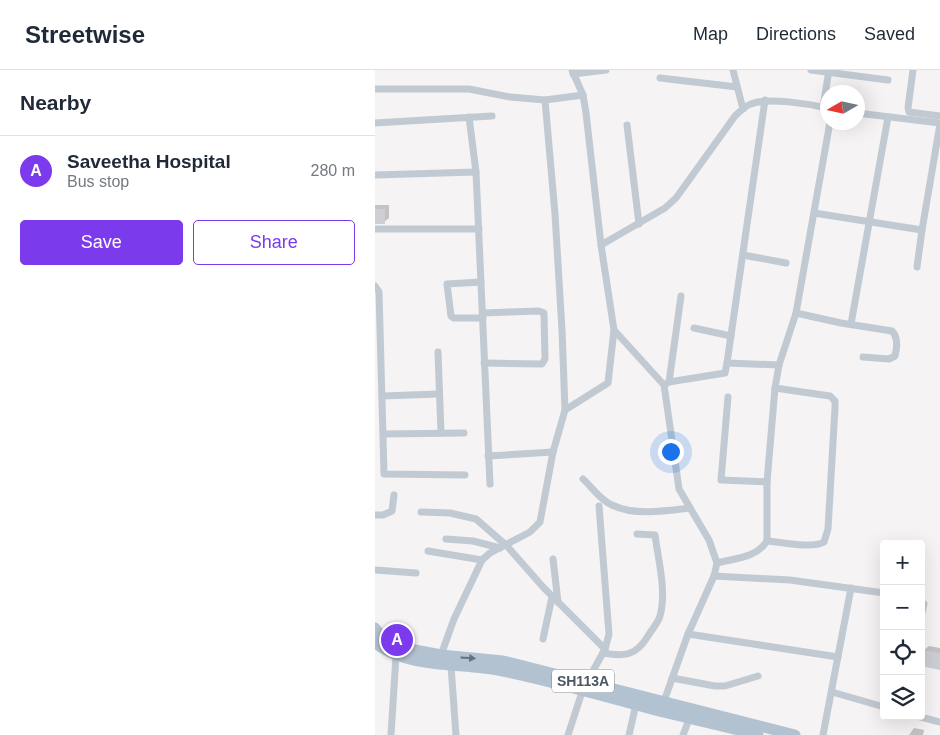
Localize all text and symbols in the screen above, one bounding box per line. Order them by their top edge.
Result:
text: Streetwise [25,21,145,48]
text: Map [693,24,728,44]
text: Directions [756,24,836,44]
text: Saved [864,24,915,44]
north arrow [820,85,865,130]
text: Nearby [20,91,91,114]
text: Saveetha Hospital [67,151,231,172]
text: A [30,162,42,179]
text: 280 m [311,162,355,179]
text: Bus stop [67,173,129,190]
button: Save [20,220,183,265]
button: Share [193,220,355,265]
your location [658,439,684,465]
map controls [880,540,925,720]
button: + [880,540,925,585]
button: − [880,585,925,630]
pin: A [381,621,413,659]
button: locate [880,630,925,675]
one-way arrow [461,654,477,662]
road number: SH113A [552,670,614,692]
button: layers [880,675,925,720]

